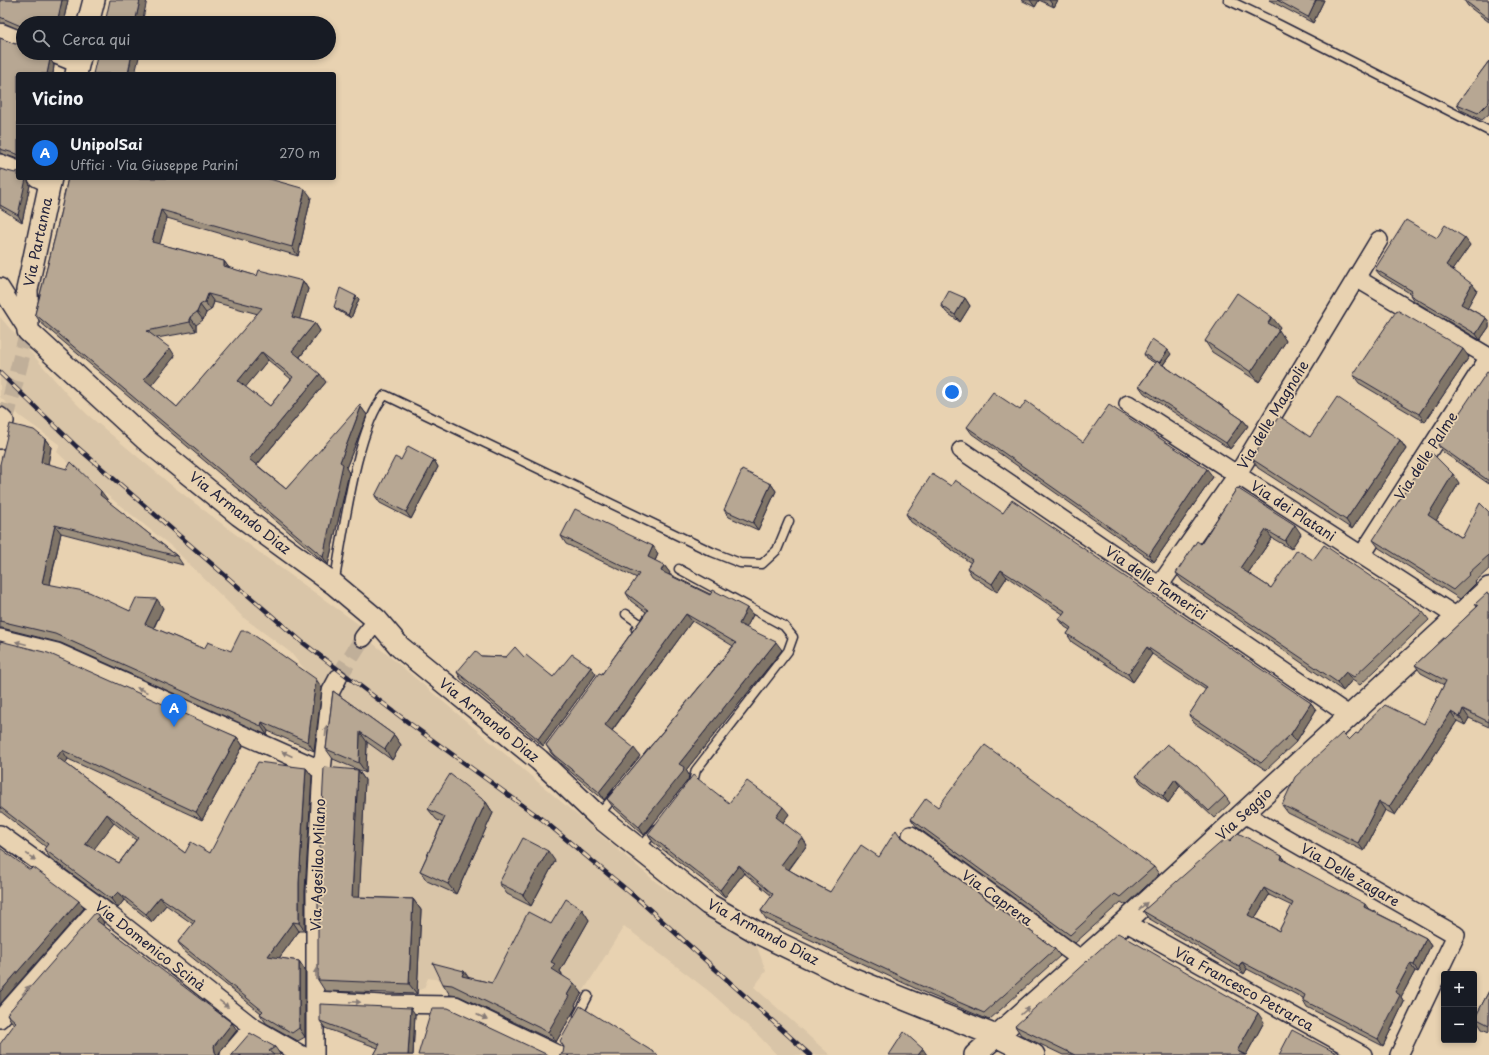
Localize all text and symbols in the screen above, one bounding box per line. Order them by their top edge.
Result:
search box [16,16,336,60]
icon: search [30,27,52,49]
text: Cerca qui [62,27,130,50]
text: Vicino [32,85,83,111]
text: UnipolSai [70,132,142,155]
text: A [40,143,50,162]
text: 270 m [279,143,320,162]
text: Uffici · Via Giuseppe Parini [70,155,238,174]
street label: Via Partanna [18,195,57,289]
street label: Via delle Magnolie [1232,356,1314,473]
your location [942,382,962,402]
street label: Via delle Palme [1389,407,1462,504]
street label: Via Armando Diaz [185,466,296,559]
street label: Via dei Platani [1246,475,1340,546]
street label: Via delle Tamerici [1101,540,1212,625]
one-way arrow [15,640,27,646]
street label: Via Armando Diaz [435,672,544,767]
one-way arrow [136,687,148,693]
pin: A [161,694,187,727]
one-way arrow [323,725,330,737]
one-way arrow [281,751,292,757]
street label: Via Seggio [1211,782,1277,845]
street label: Via Agesilao Milano [305,798,330,932]
street label: Via Delle zagare [1297,838,1404,911]
one-way arrow [26,853,37,861]
street label: Via Caprera [957,865,1038,931]
street label: Via Armando Diaz [704,893,823,970]
street label: Via Domenico Scinà [90,896,210,996]
one-way arrow [1138,901,1148,911]
street label: Via Francesco Petrarca [1170,941,1318,1036]
one-way arrow [313,967,319,980]
map controls [1441,971,1477,1043]
button: + [1441,971,1477,1007]
one-way arrow [21,986,30,995]
one-way arrow [349,999,361,1006]
one-way arrow [218,1000,229,1008]
one-way arrow [1020,1006,1030,1015]
button: − [1441,1007,1477,1043]
one-way arrow [476,1014,487,1020]

